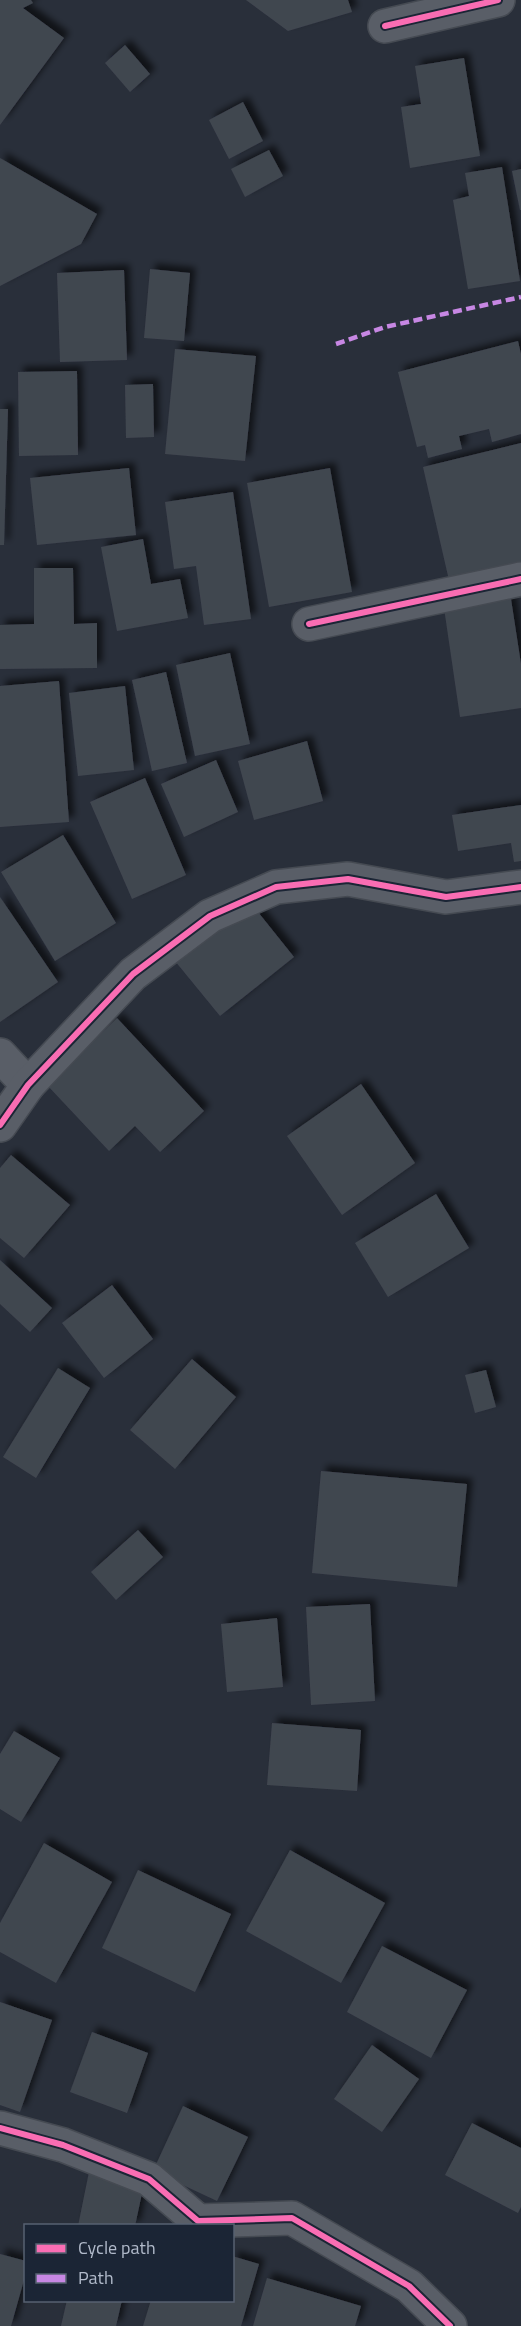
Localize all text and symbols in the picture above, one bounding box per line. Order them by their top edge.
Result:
legend [24,2224,234,2302]
text: Cycle path [78,2234,156,2261]
text: Path [78,2264,114,2291]

